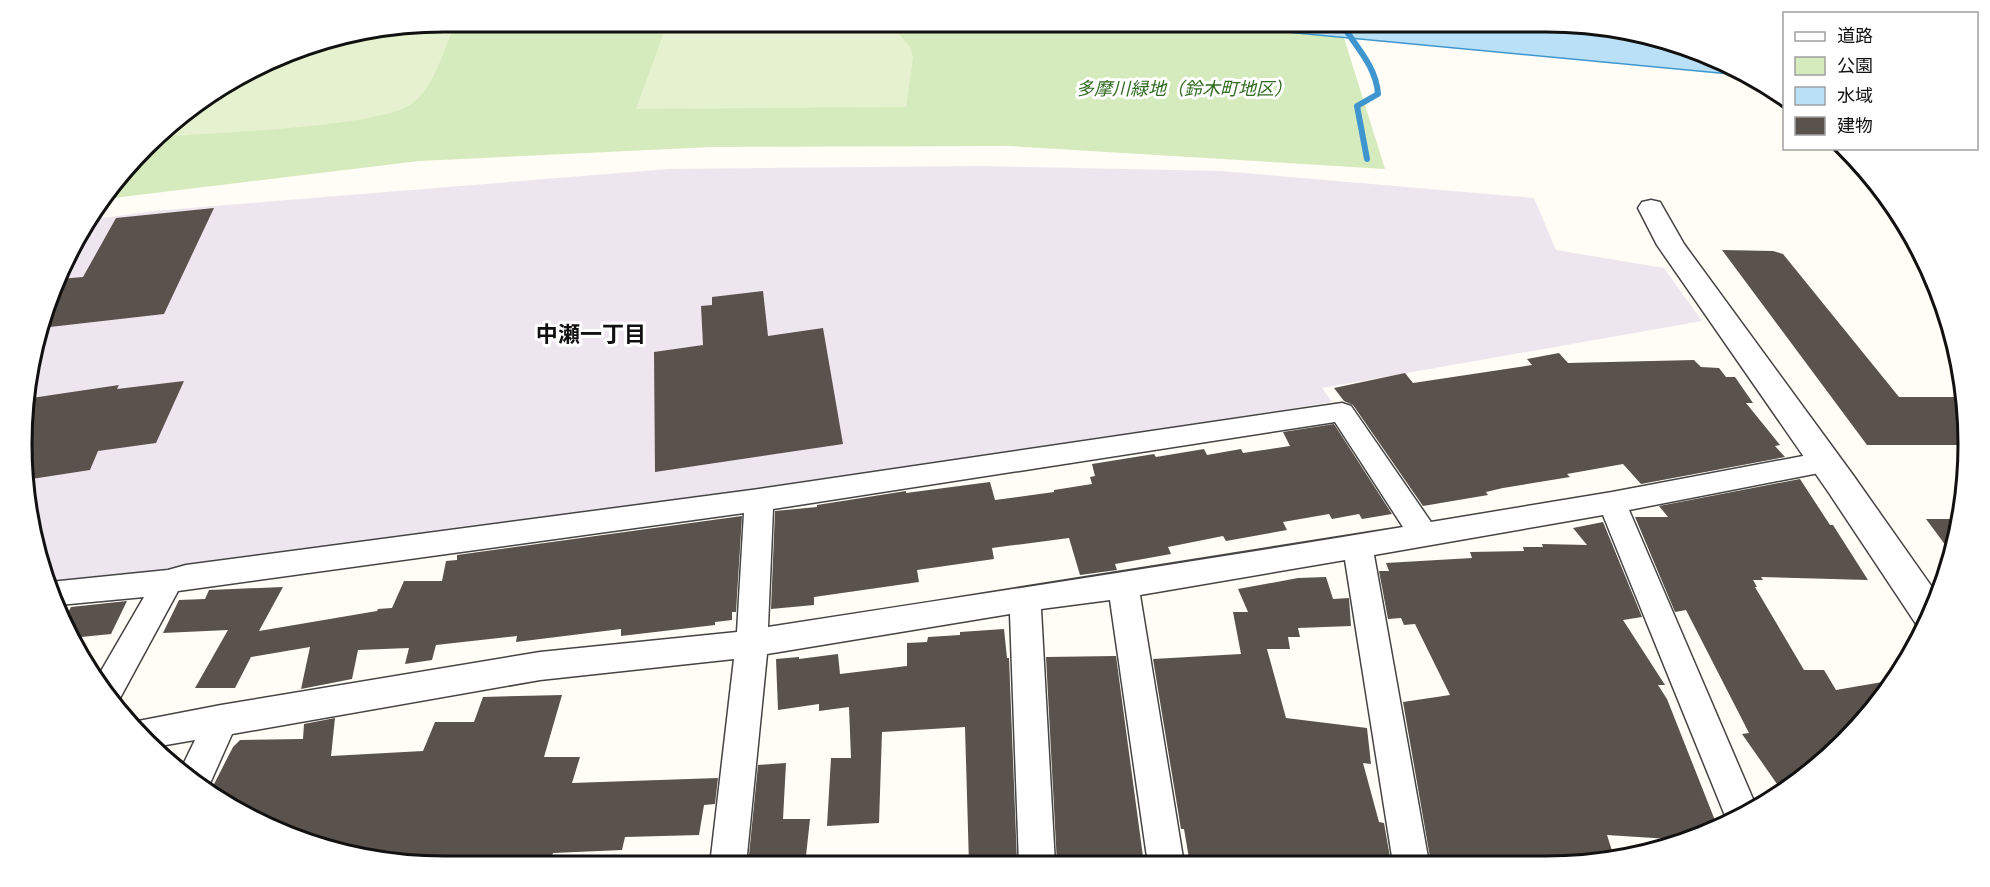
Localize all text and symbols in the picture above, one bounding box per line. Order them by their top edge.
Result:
legend [1783,12,1978,150]
text: 道路 [1837,23,1873,50]
text: 公園 [1837,53,1873,80]
park label: 多摩川緑地（鈴木町地区） [1076,76,1292,103]
text: 水域 [1837,83,1873,110]
text: 建物 [1837,113,1873,140]
district label: 中瀬一丁目 [536,319,646,352]

